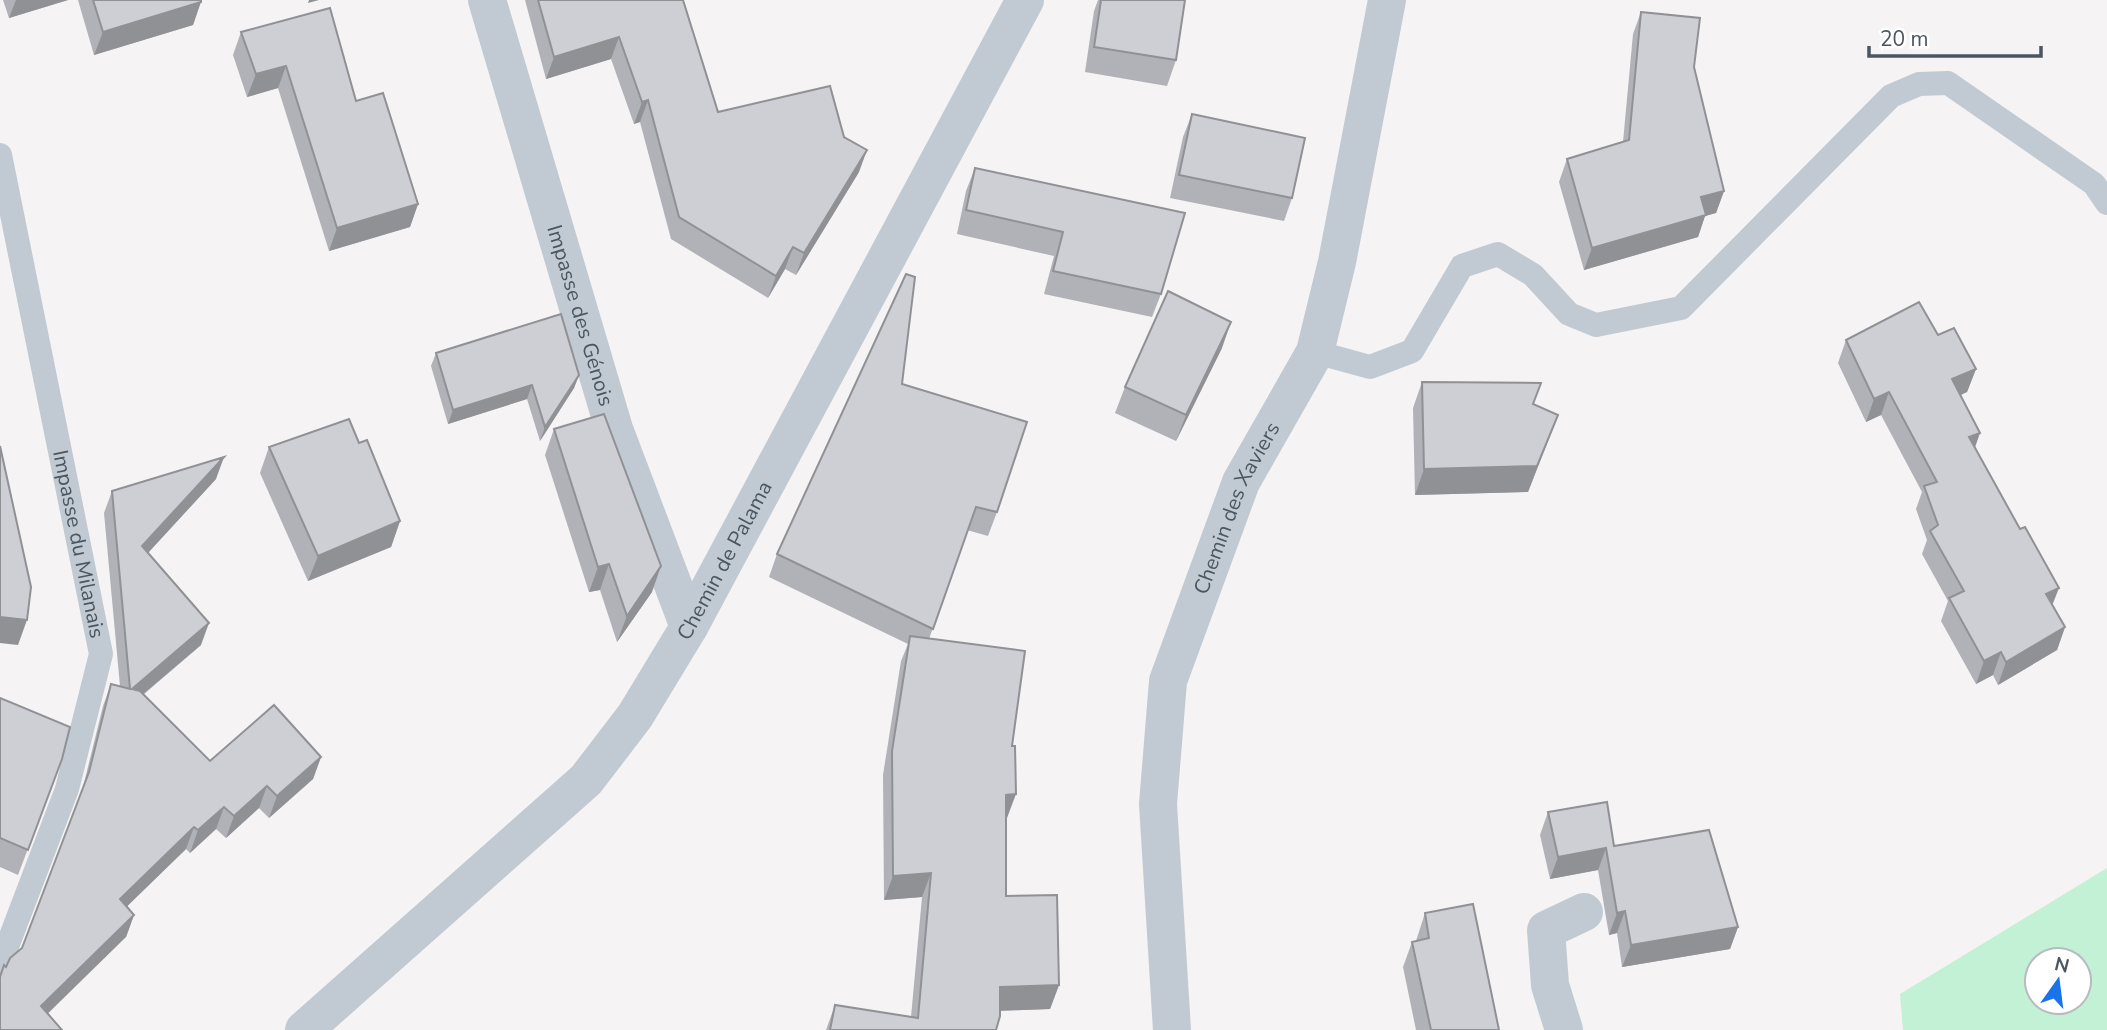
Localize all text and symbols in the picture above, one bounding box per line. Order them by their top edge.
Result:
scale bar [1869,14,2040,58]
text: 20 m [1880,25,1929,53]
street label: Impasse des Génois [540,222,620,409]
street label: Chemin des Xaviers [1187,417,1286,598]
street label: Impasse du Milanais [46,448,111,641]
street label: Chemin de Palama [670,476,779,645]
north arrow [2023,946,2093,1016]
text: N [2052,951,2072,980]

